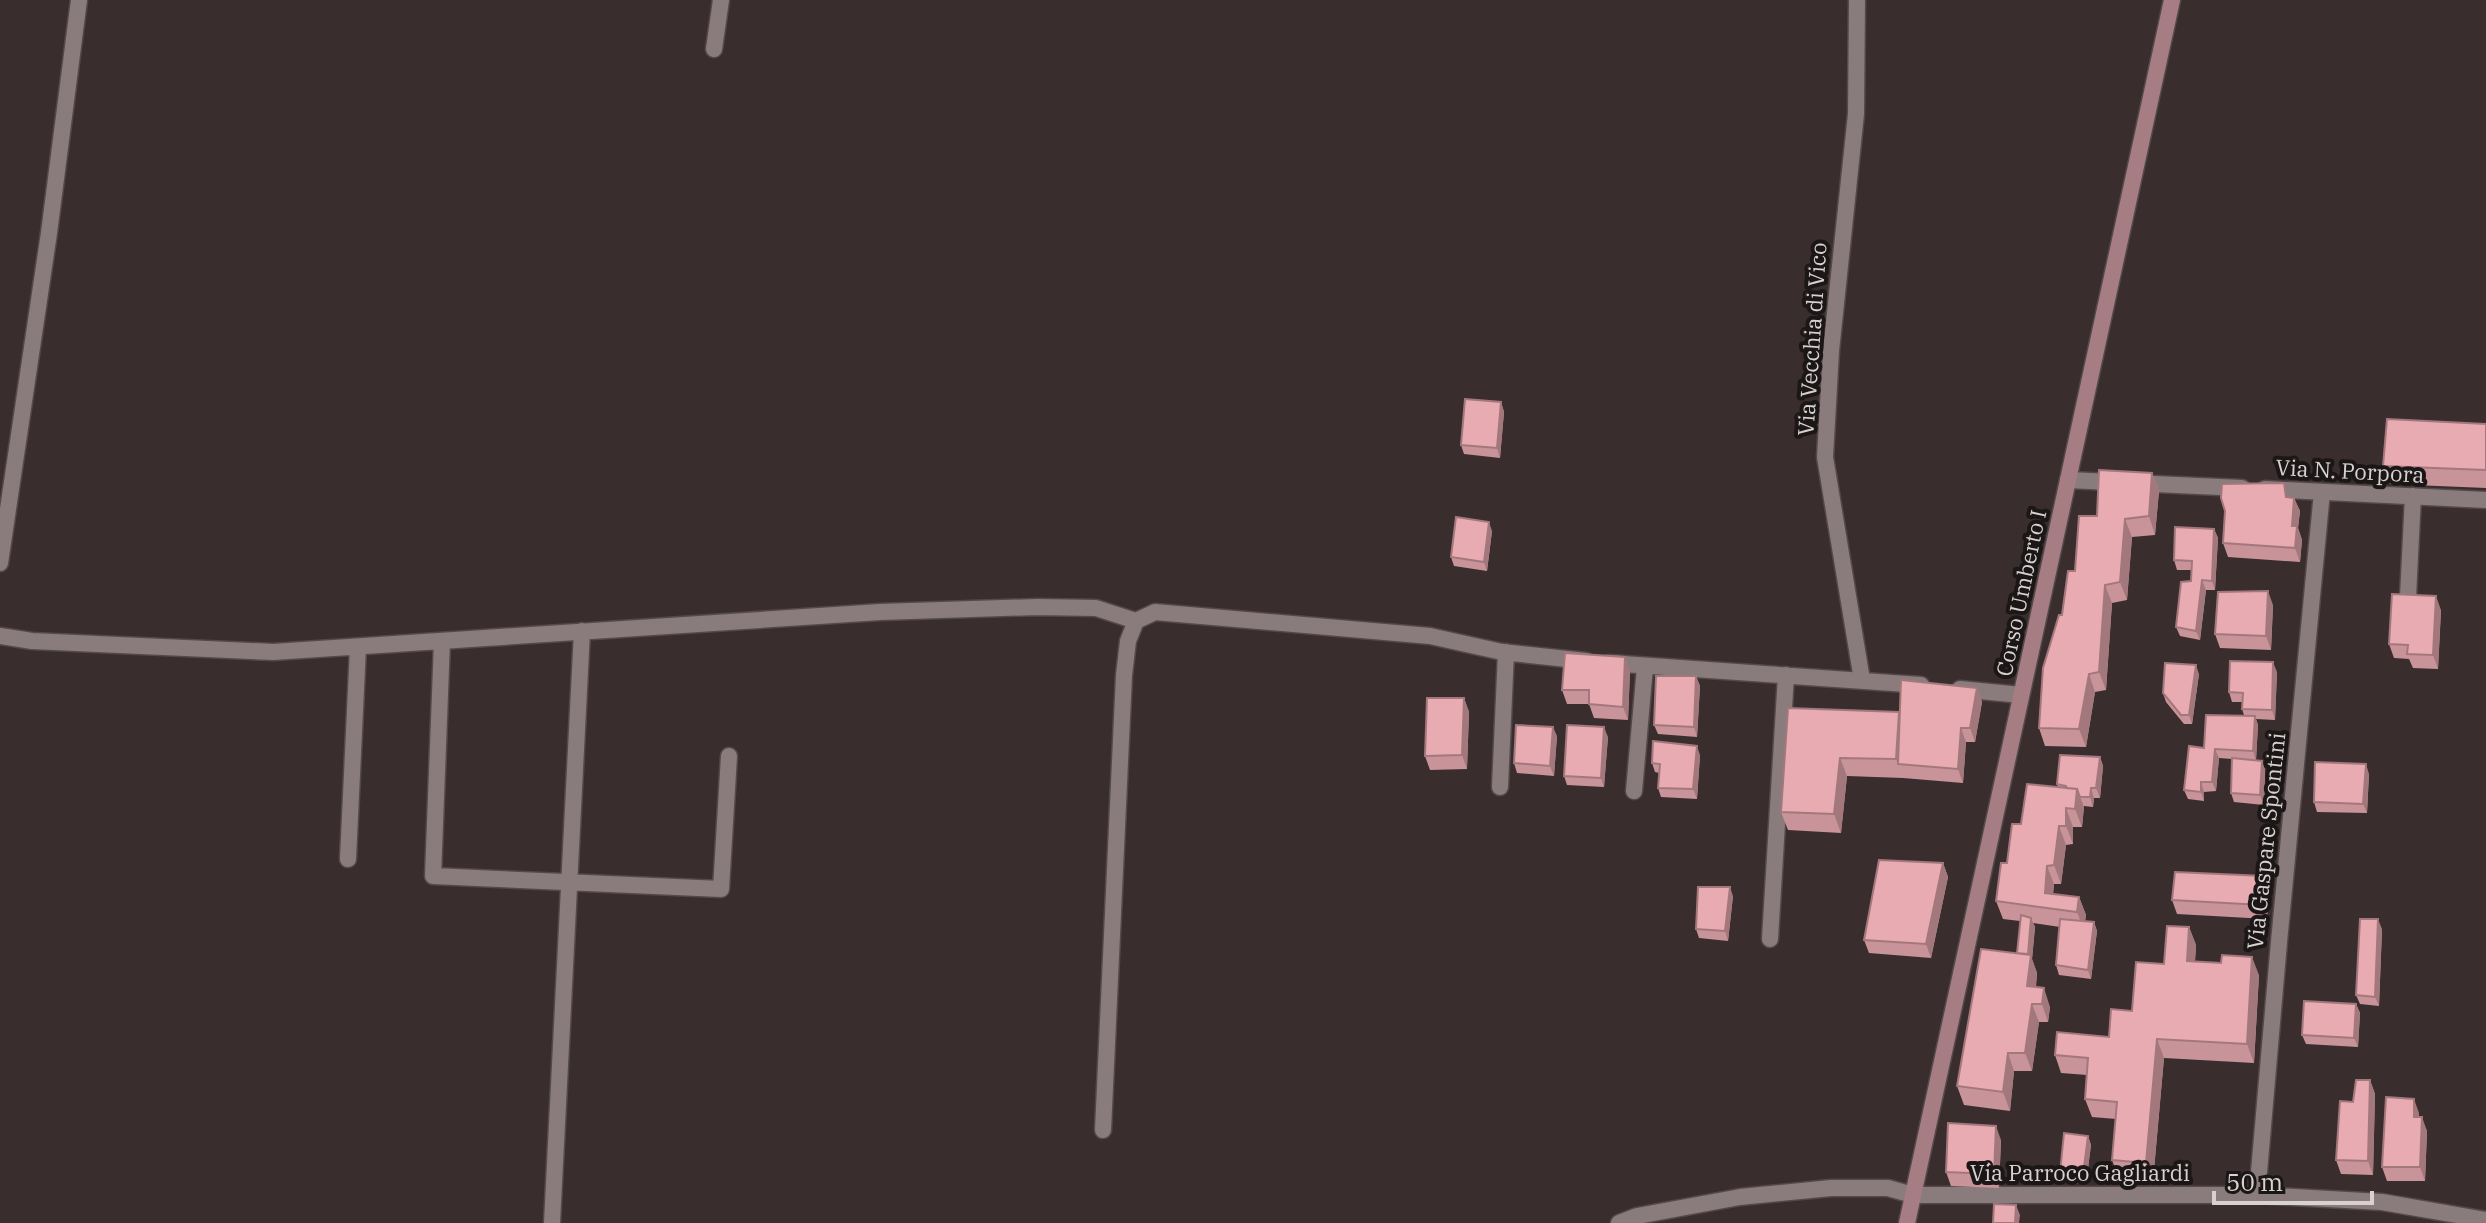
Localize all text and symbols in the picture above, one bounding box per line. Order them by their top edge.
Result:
street label: Via Vecchia di Vico [1790,241,1833,437]
street label: Via N. Porpora [2275,452,2425,489]
street label: Corso Umberto I [1989,507,2052,679]
street label: Via Gaspare Spontini [2240,731,2291,951]
scale bar [2214,1155,2372,1205]
street label: Via Parroco Gagliardi [1970,1158,2190,1187]
text: 50 m [2226,1166,2283,1198]

